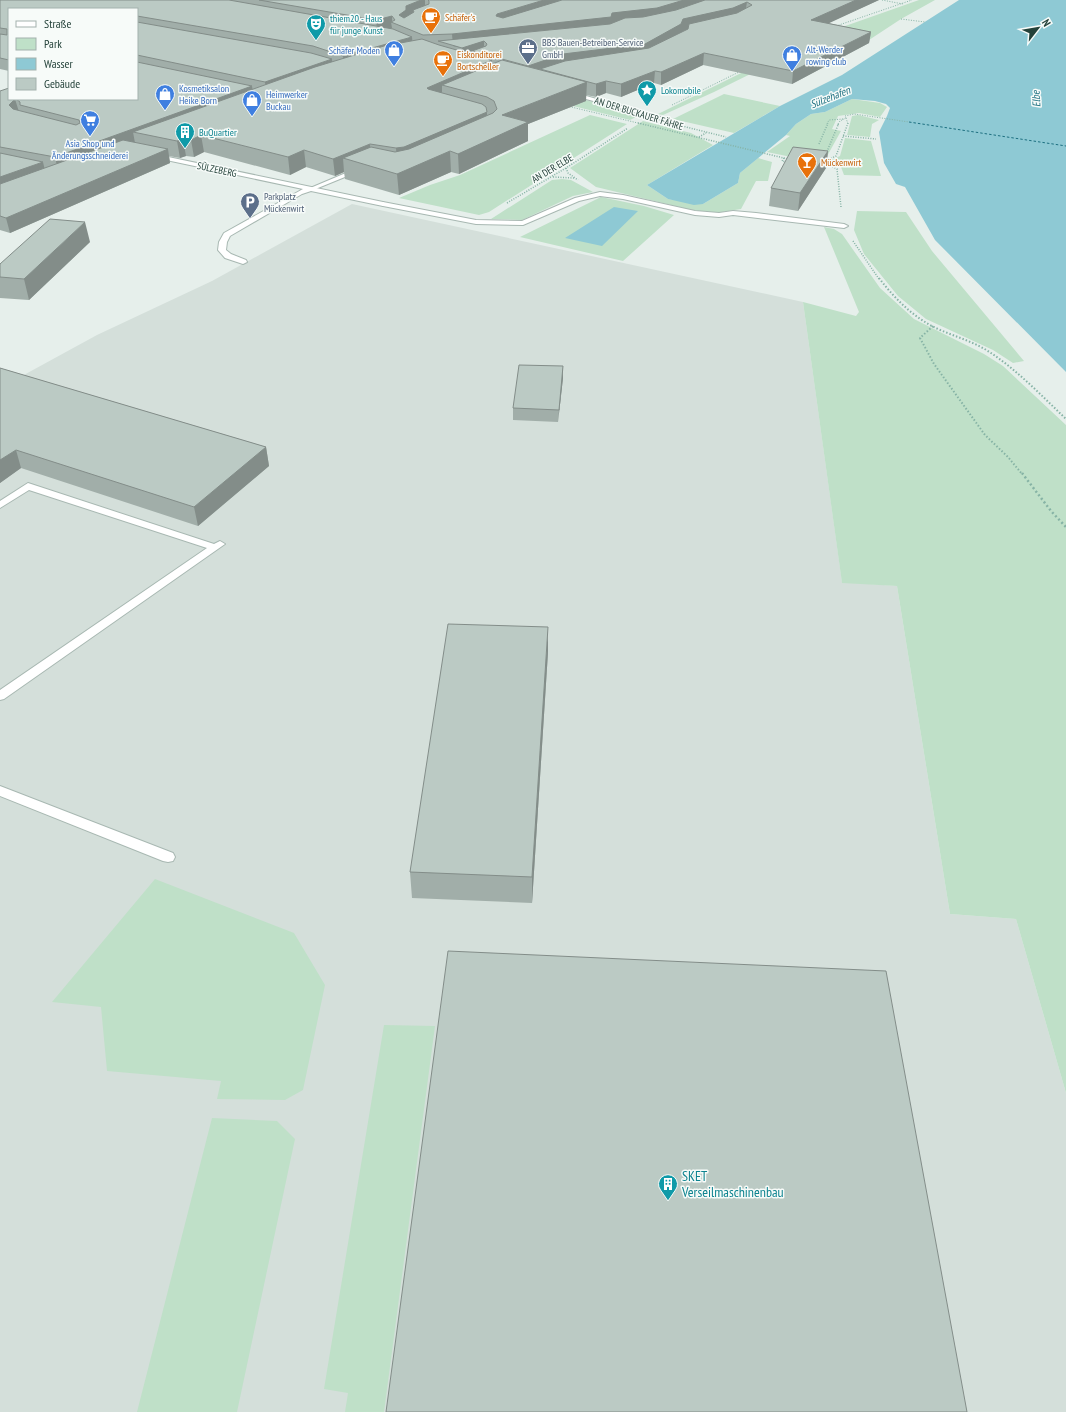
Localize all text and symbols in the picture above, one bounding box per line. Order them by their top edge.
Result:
cafe icon: Schäfer's [420,6,442,34]
legend [8,8,138,100]
north arrow [1018,8,1058,48]
place label: Schäfer's [445,11,476,24]
place label: thiem20 - Haus für junge Kunst [330,12,383,37]
theatre icon: thiem20 - Haus für junge Kunst [305,13,327,41]
text: Straße [44,16,71,31]
text: N [1039,17,1054,29]
text: Park [44,36,62,51]
place label: BBS Bauen-Betreiben-Service GmbH [542,36,643,61]
office icon: BBS Bauen-Betreiben-Service GmbH [517,37,539,65]
shop icon: Schäfer Moden [383,39,405,67]
place label: Alt-Werder rowing club [806,43,846,68]
place label: Schäfer Moden [329,44,380,57]
shop icon: Alt-Werder rowing club [781,44,803,72]
place label: Eiskonditorei Bortscheller [457,48,502,73]
cafe icon: Eiskonditorei Bortscheller [432,49,454,77]
text: Wasser [44,56,74,71]
text: Gebäude [44,76,80,91]
place icon: Lokomobile [636,79,658,107]
place label: Kosmetiksalon Heike Born [179,82,229,107]
water label: Sülzehafen [808,82,853,111]
shop icon: Kosmetiksalon Heike Born [154,83,176,111]
place label: Lokomobile [661,84,701,97]
place label: Heimwerker Buckau [266,88,308,113]
shop icon: Heimwerker Buckau [241,89,263,117]
water label: Elbe [1028,89,1044,108]
street label: AN DER BUCKAUER FÄHRE [593,94,685,133]
supermarket icon: Asia Shop und Änderungsschneiderei [79,109,101,137]
building icon: BuQuartier [174,121,196,149]
place label: BuQuartier [199,126,237,139]
place label: Asia Shop und Änderungsschneiderei [52,137,128,162]
street label: AN DER ELBE [529,151,575,186]
bar icon: Mückenwirt [796,151,818,179]
place label: Mückenwirt [821,156,862,169]
street label: SÜLZEBERG [196,159,238,180]
place label: Parkplatz Mückenwirt [264,190,305,215]
parking icon: Parkplatz Mückenwirt [239,191,261,219]
place label: SKET Verseilmaschinenbau [681,1167,784,1201]
building icon: SKET Verseilmaschinenbau [657,1173,679,1201]

